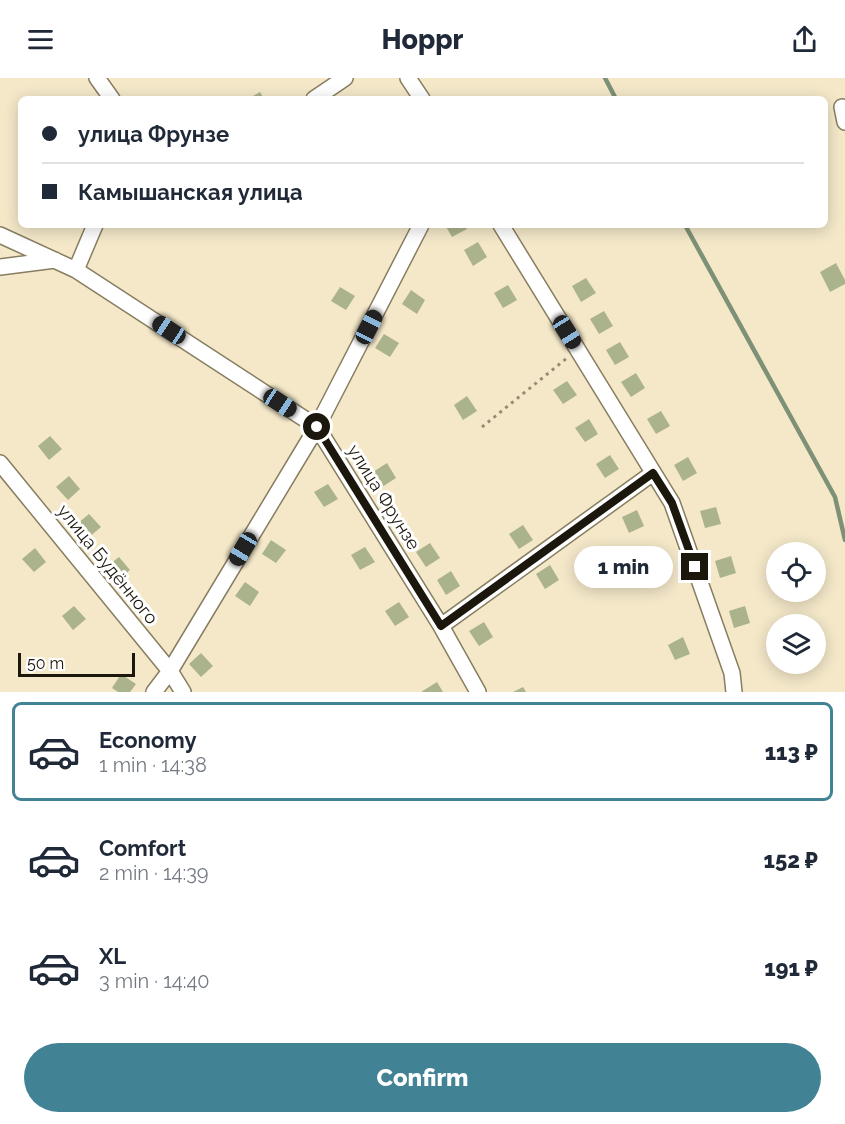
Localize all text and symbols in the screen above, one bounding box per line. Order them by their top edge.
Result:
icon: menu [24,23,57,56]
icon: share [788,23,821,56]
text: Hoppr [382,24,463,55]
text: улица Фрунзе [78,121,229,147]
text: Камышанская улица [78,179,303,205]
car [353,307,385,347]
car [550,312,584,352]
car [149,313,189,347]
car [260,386,300,420]
route start [303,413,330,440]
street label: улица Фрунзе [343,441,425,554]
street label: улица Будённого [53,500,163,628]
car [226,529,260,569]
map controls [766,542,826,674]
button: locate [766,542,826,602]
callout: 1 min [575,546,674,588]
route end [681,553,708,580]
text: 1 min [598,555,649,579]
button: layers [766,614,826,674]
scale bar [18,650,135,678]
text: 50 m [27,654,64,673]
icon: car [27,725,81,779]
text: Economy [99,727,197,753]
text: 113 ₽ [765,739,818,765]
text: 1 min · 14:38 [99,753,207,777]
icon: car [27,833,81,887]
text: Comfort [99,835,186,861]
text: 152 ₽ [764,847,818,873]
text: 2 min · 14:39 [99,861,209,885]
icon: car [27,941,81,995]
text: XL [99,943,126,969]
text: 191 ₽ [764,955,818,981]
text: 3 min · 14:40 [99,969,210,993]
button: Confirm [24,1043,821,1112]

